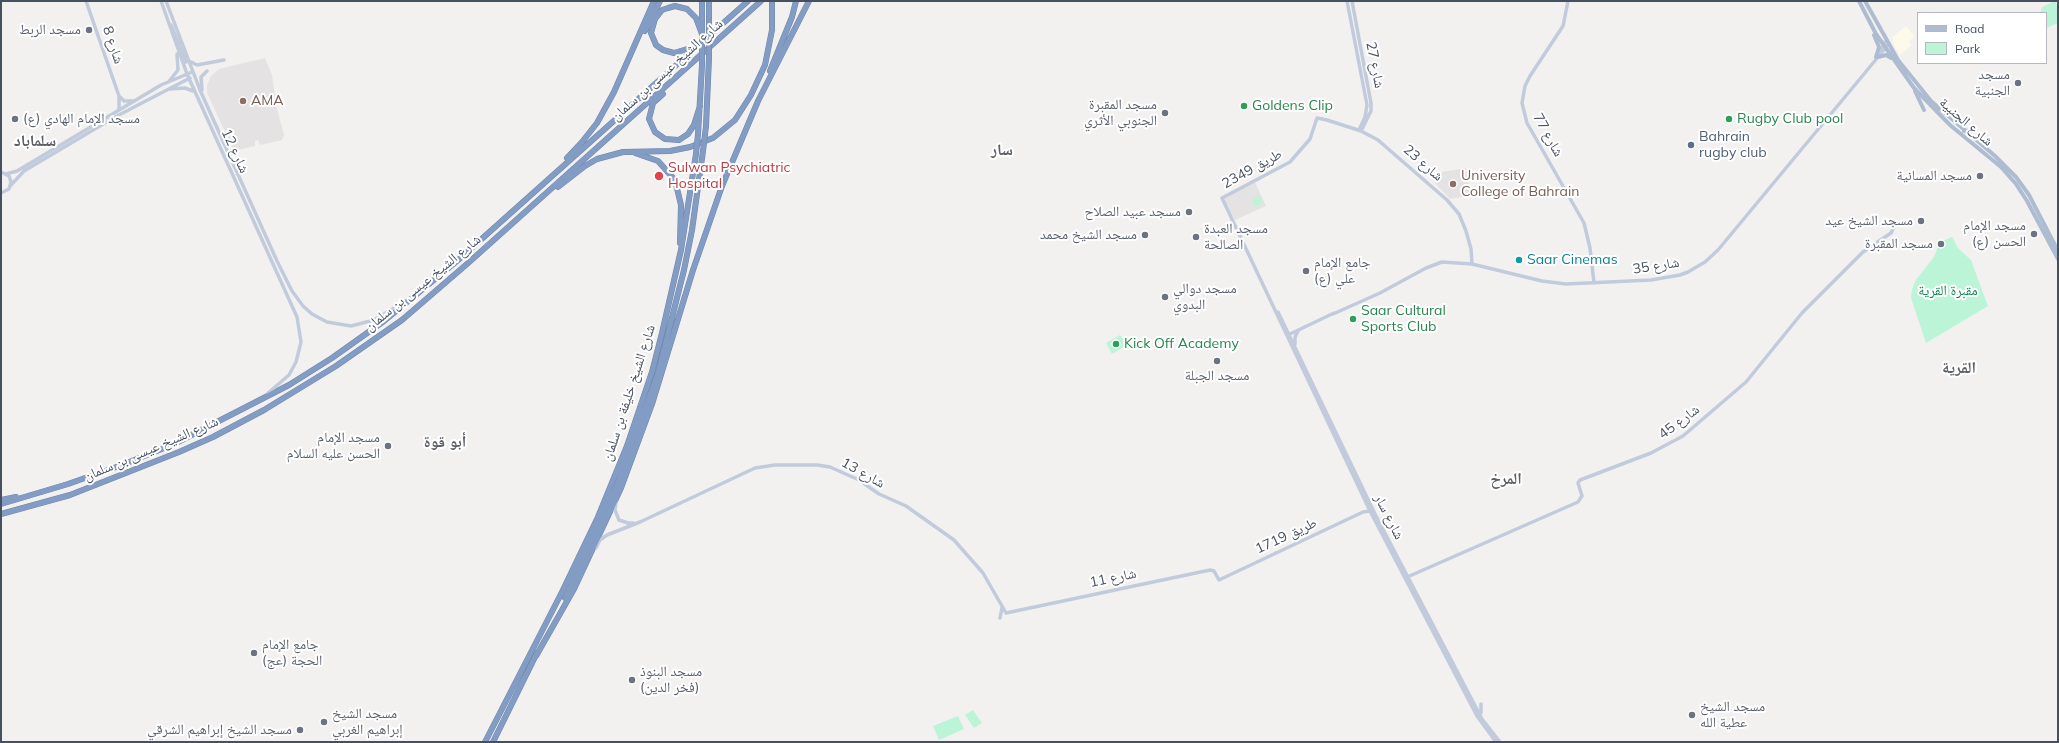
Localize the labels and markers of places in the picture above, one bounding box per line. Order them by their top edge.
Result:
place label: مسجد الربط [19,22,81,38]
marker: مسجد الربط [84,25,94,35]
place label: مسجد الجنبية [1975,67,2010,100]
marker: مسجد الجنبية [2013,78,2023,88]
place label: AMA [251,93,284,109]
marker: AMA [238,96,248,106]
place label: مسجد المقبرة الجنوبي الأثري [1084,97,1157,130]
place label: Goldens Clip [1252,98,1333,114]
marker: Goldens Clip [1239,101,1249,111]
marker: مسجد المقبرة الجنوبي الأثري [1160,108,1170,118]
place label: مسجد الإمام الهادي (ع) [23,111,140,127]
place label: Rugby Club pool [1737,111,1843,127]
marker: مسجد الإمام الهادي (ع) [10,114,20,124]
marker: Rugby Club pool [1724,114,1734,124]
place label: Bahrain rugby club [1699,129,1767,162]
marker: Bahrain rugby club [1686,140,1696,150]
place label: Sulwan Psychiatric Hospital [668,160,791,192]
place label: University College of Bahrain [1461,168,1579,200]
place label: مسجد المسانية [1897,168,1972,184]
marker: Sulwan Psychiatric Hospital [653,170,665,182]
marker: مسجد المسانية [1975,171,1985,181]
marker: University College of Bahrain [1448,179,1458,189]
place label: مسجد عبيد الصلاح [1085,204,1181,220]
marker: مسجد عبيد الصلاح [1184,207,1194,217]
place label: مسجد الشيخ عيد [1825,213,1913,229]
marker: مسجد الشيخ عيد [1916,216,1926,226]
place label: مسجد الإمام الحسن (ع) [1963,218,2026,250]
place label: مسجد العبدة الصالحة [1204,221,1268,254]
place label: مسجد الشيخ محمد [1040,227,1137,243]
marker: مسجد الإمام الحسن (ع) [2029,229,2039,239]
marker: مسجد الشيخ محمد [1140,230,1150,240]
marker: مسجد العبدة الصالحة [1191,232,1201,242]
place label: مسجد المقبرة [1865,236,1933,252]
marker: مسجد المقبرة [1936,239,1946,249]
place label: Saar Cinemas [1527,252,1618,268]
place label: جامع الإمام علي (ع) [1314,255,1371,288]
marker: Saar Cinemas [1514,255,1524,265]
marker: جامع الإمام علي (ع) [1301,266,1311,276]
place label: مسجد دوالي البدوي [1173,281,1237,314]
marker: مسجد دوالي البدوي [1160,292,1170,302]
place label: Saar Cultural Sports Club [1361,303,1446,336]
marker: Saar Cultural Sports Club [1348,314,1358,324]
place label: Kick Off Academy [1124,336,1239,352]
marker: Kick Off Academy [1111,339,1121,349]
marker: مسجد الجبلة [1212,356,1222,366]
place label: مسجد الجبلة [1185,368,1249,384]
place label: مسجد الإمام الحسن عليه السلام [287,430,380,462]
marker: مسجد الإمام الحسن عليه السلام [383,441,393,451]
place label: جامع الإمام الحجة (عج) [262,637,322,670]
marker: جامع الإمام الحجة (عج) [249,648,259,658]
place label: مسجد البنوذ (فخر الدين) [640,664,702,696]
marker: مسجد البنوذ (فخر الدين) [627,675,637,685]
place label: مسجد الشيخ عطية الله [1700,699,1765,732]
place label: مسجد الشيخ إبراهيم الغربي [332,706,403,738]
marker: مسجد الشيخ عطية الله [1687,710,1697,720]
marker: مسجد الشيخ إبراهيم الغربي [319,717,329,727]
place label: مسجد الشيخ إبراهيم الشرقي [147,722,292,738]
marker: مسجد الشيخ إبراهيم الشرقي [295,725,305,735]

